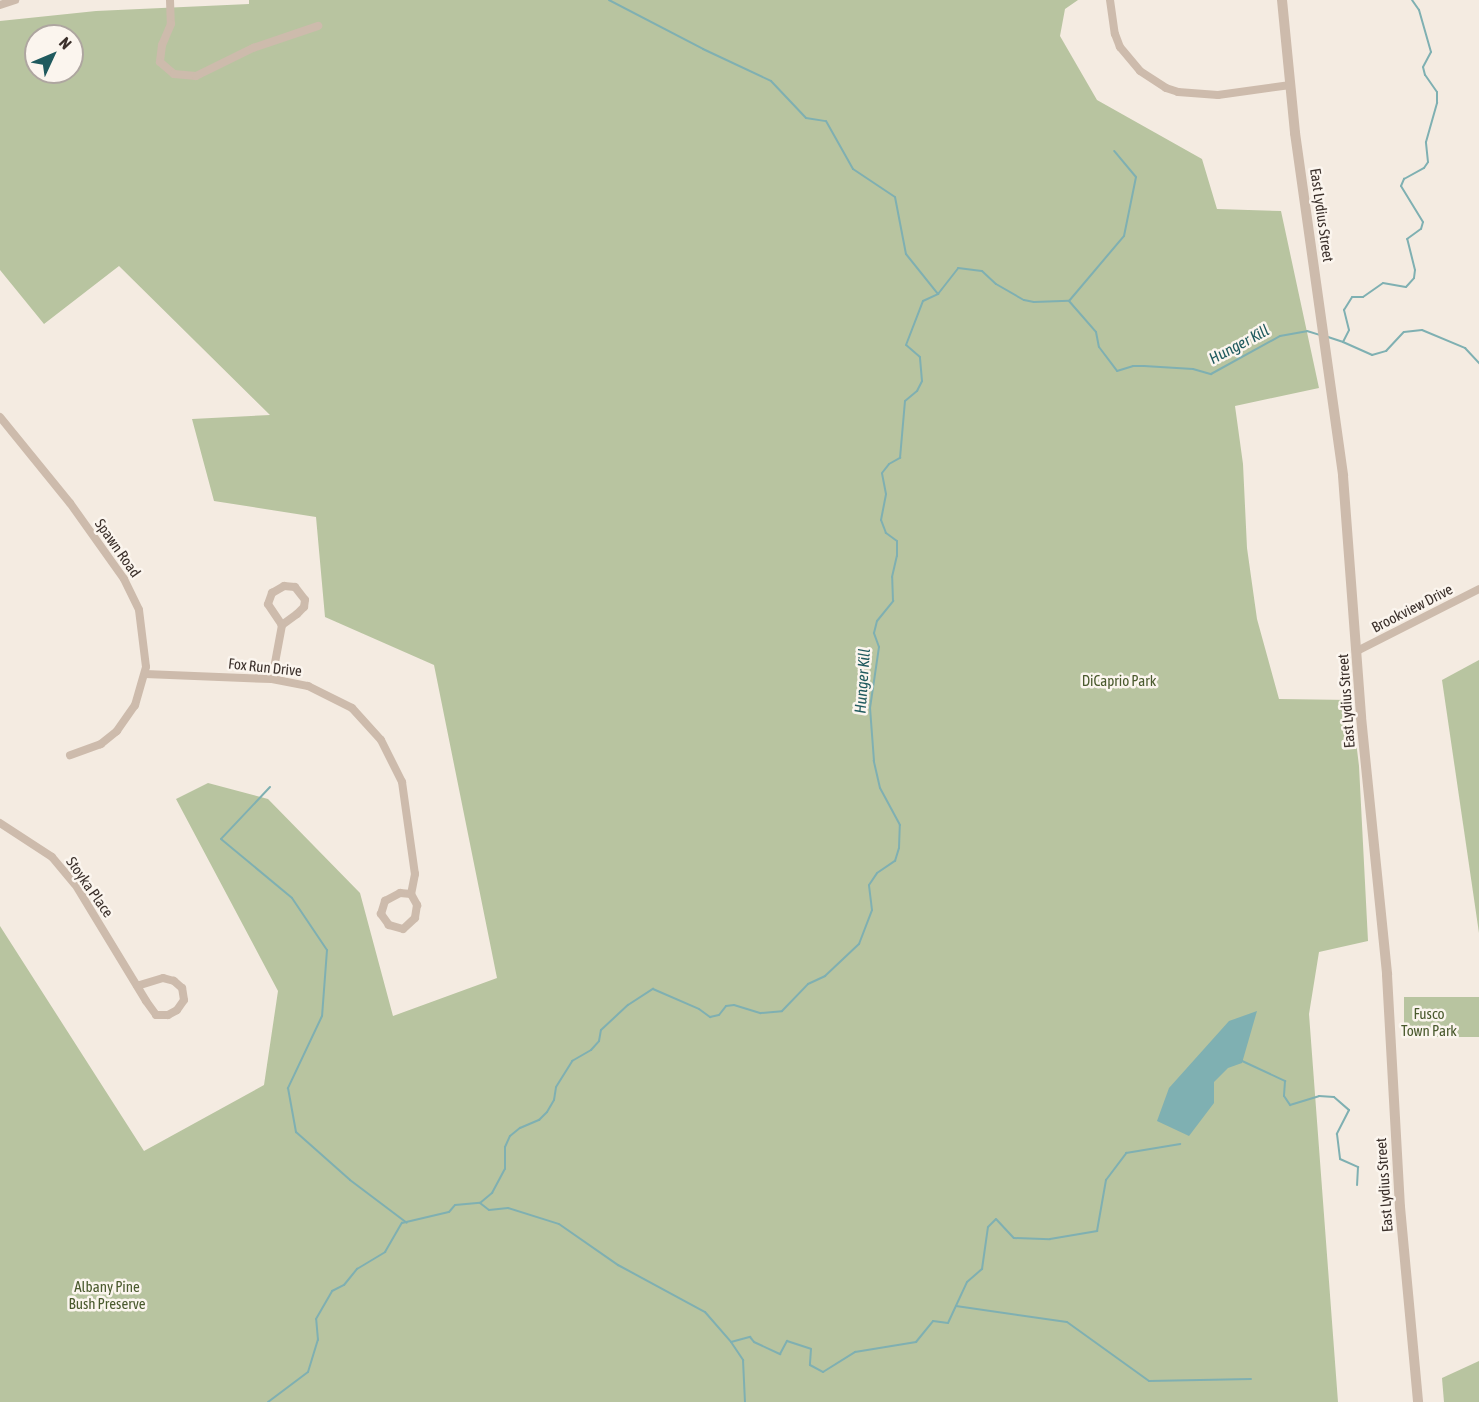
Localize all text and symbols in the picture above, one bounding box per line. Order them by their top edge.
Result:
north arrow [24,24,84,84]
text: N [56,33,75,53]
street label: East Lydius Street [1307,167,1337,263]
water label: Hunger Kill [1206,320,1272,368]
street label: Spawn Road [91,515,145,581]
street label: Brookview Drive [1368,580,1456,636]
water label: Hunger Kill [850,648,874,714]
street label: East Lydius Street [1334,653,1358,749]
street label: Fox Run Drive [227,654,303,680]
park label: DiCaprio Park [1082,672,1156,690]
street label: Stoyka Place [63,853,117,921]
park label: Fusco Town Park [1401,1004,1457,1039]
street label: East Lydius Street [1372,1137,1396,1233]
park label: Albany Pine Bush Preserve [69,1277,145,1312]

